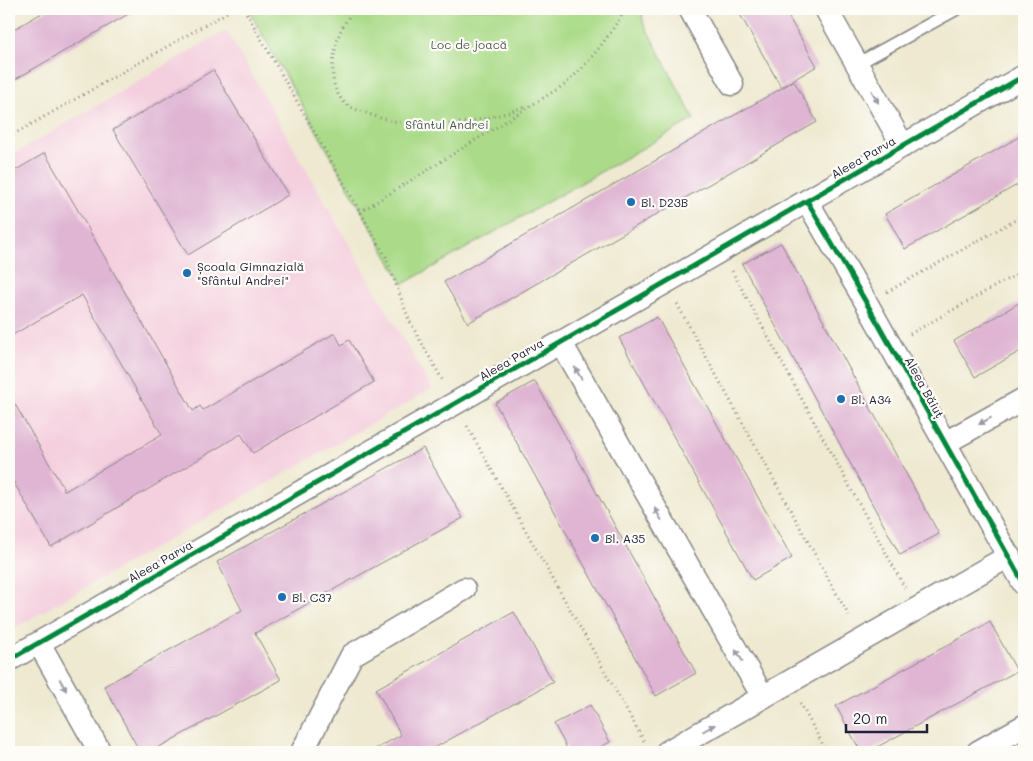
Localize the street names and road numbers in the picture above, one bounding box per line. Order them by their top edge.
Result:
street label: Aleea Parva [828,132,898,182]
street label: Aleea Parva [476,334,546,384]
street label: Aleea Băiuț [902,353,948,421]
street label: Aleea Parva [125,536,195,586]

